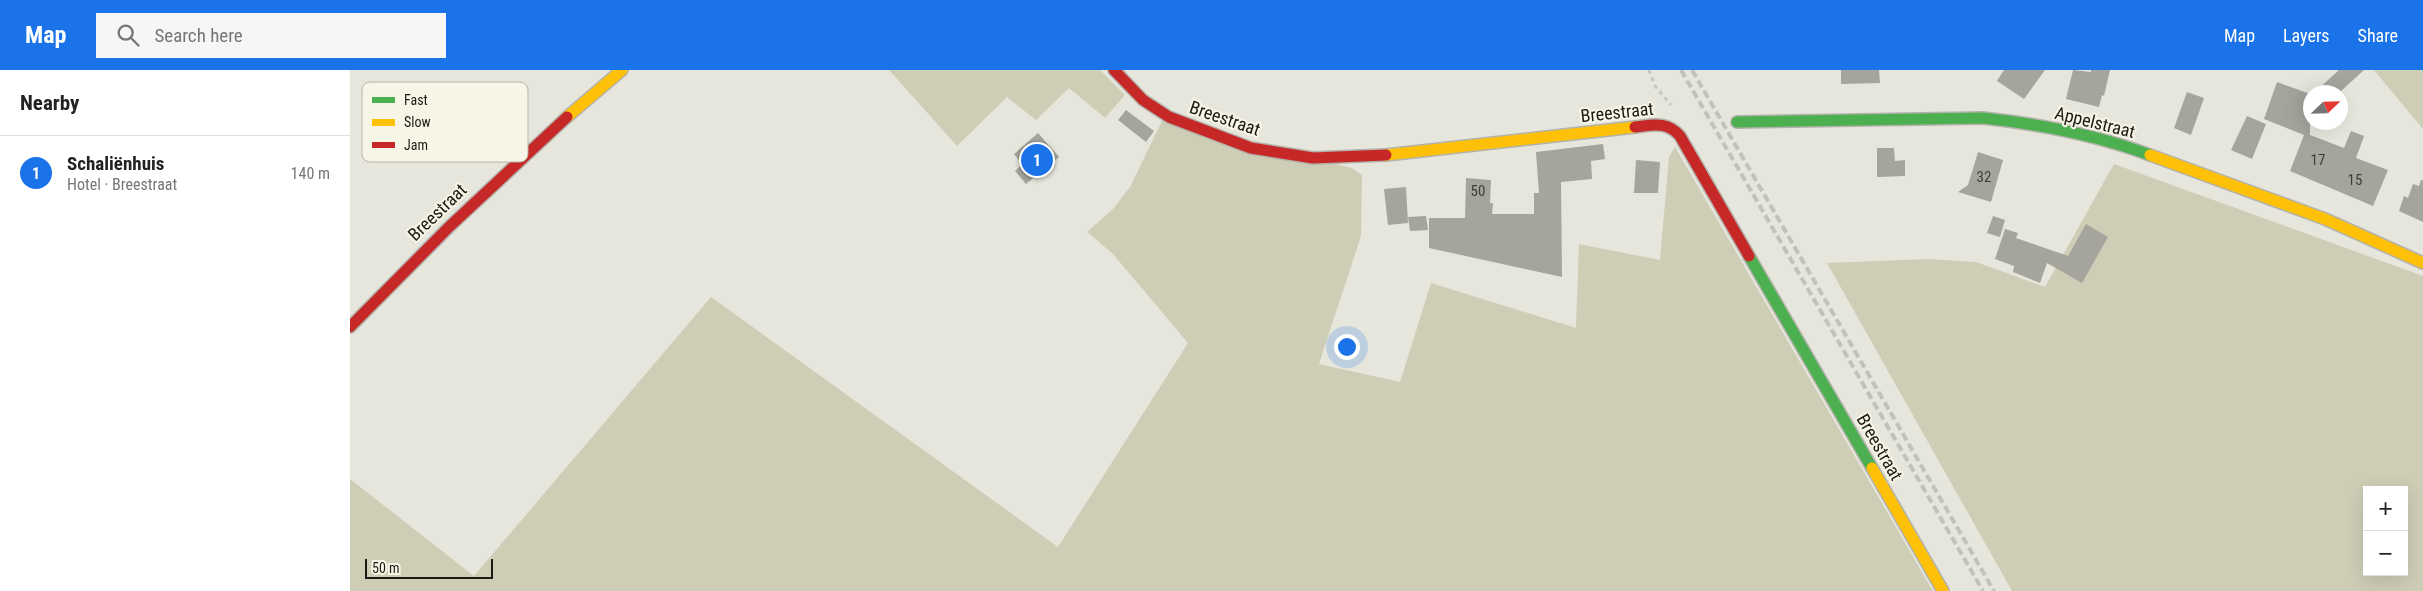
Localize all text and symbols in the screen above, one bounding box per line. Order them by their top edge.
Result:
search box [96,13,446,58]
text: Map [25,21,66,49]
icon: search [114,21,142,49]
text: Search here [154,24,243,47]
text: Map [2224,25,2255,46]
text: Layers [2283,25,2330,46]
text: Share [2358,25,2398,46]
legend [362,82,528,162]
north arrow [2303,85,2348,130]
text: Nearby [20,91,79,115]
text: Fast [404,92,428,108]
street label: Breestraat [1187,96,1263,140]
street label: Breestraat [1579,98,1655,126]
street label: Appelstraat [2053,102,2137,142]
text: Slow [404,114,431,130]
text: Jam [404,137,428,153]
pin: 1 [1021,141,1053,179]
house number: 17 [2311,151,2325,169]
text: Schaliënhuis [67,152,164,175]
text: 1 [32,164,40,183]
text: 140 m [291,164,330,183]
house number: 32 [1977,168,1991,186]
house number: 15 [2348,171,2362,189]
text: Hotel · Breestraat [67,175,177,194]
street label: Breestraat [403,179,471,245]
house number: 50 [1471,182,1485,200]
your location [1334,334,1360,360]
street label: Breestraat [1853,410,1907,484]
map controls [2363,486,2408,576]
button: + [2363,486,2408,531]
button: − [2363,531,2408,576]
scale bar [365,556,492,579]
text: 50 m [372,560,400,576]

